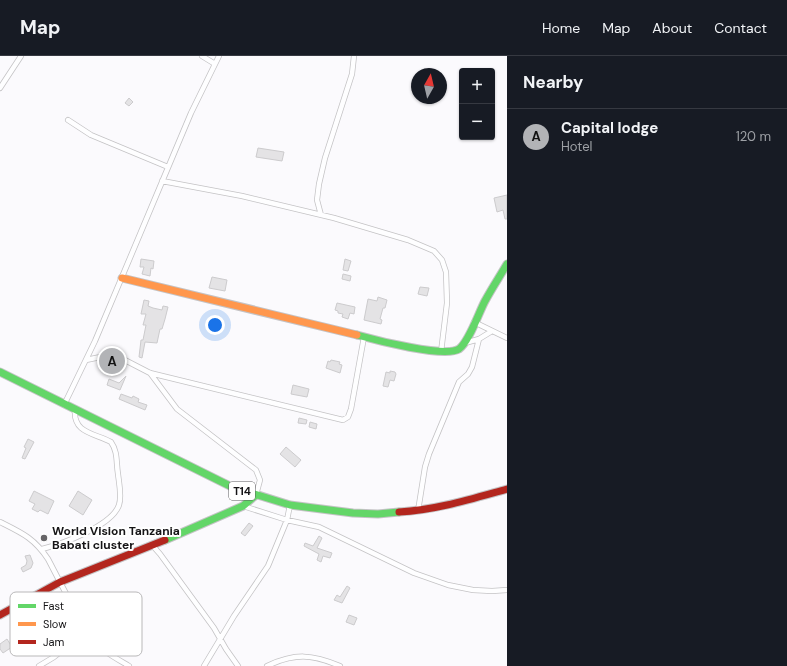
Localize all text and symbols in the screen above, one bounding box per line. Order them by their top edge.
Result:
text: Map [20,15,60,40]
text: Home [542,19,580,37]
text: Map [602,19,630,37]
text: About [652,19,692,37]
text: Contact [714,19,767,37]
north arrow [411,68,447,104]
map controls [459,68,495,140]
button: + [459,68,495,104]
text: Nearby [523,71,583,93]
button: − [459,104,495,140]
text: Capital lodge [561,118,658,138]
text: A [531,128,541,145]
text: 120 m [736,128,771,145]
text: Hotel [561,138,593,155]
your location [205,315,225,335]
pin: A [99,346,125,376]
road number: T14 [229,482,255,500]
place label: World Vision Tanzania Babati cluster [52,523,180,553]
marker: World Vision Tanzania Babati cluster [39,533,49,543]
legend [10,592,142,656]
text: Fast [43,599,64,613]
text: Slow [43,617,67,631]
text: Jam [43,635,64,649]

